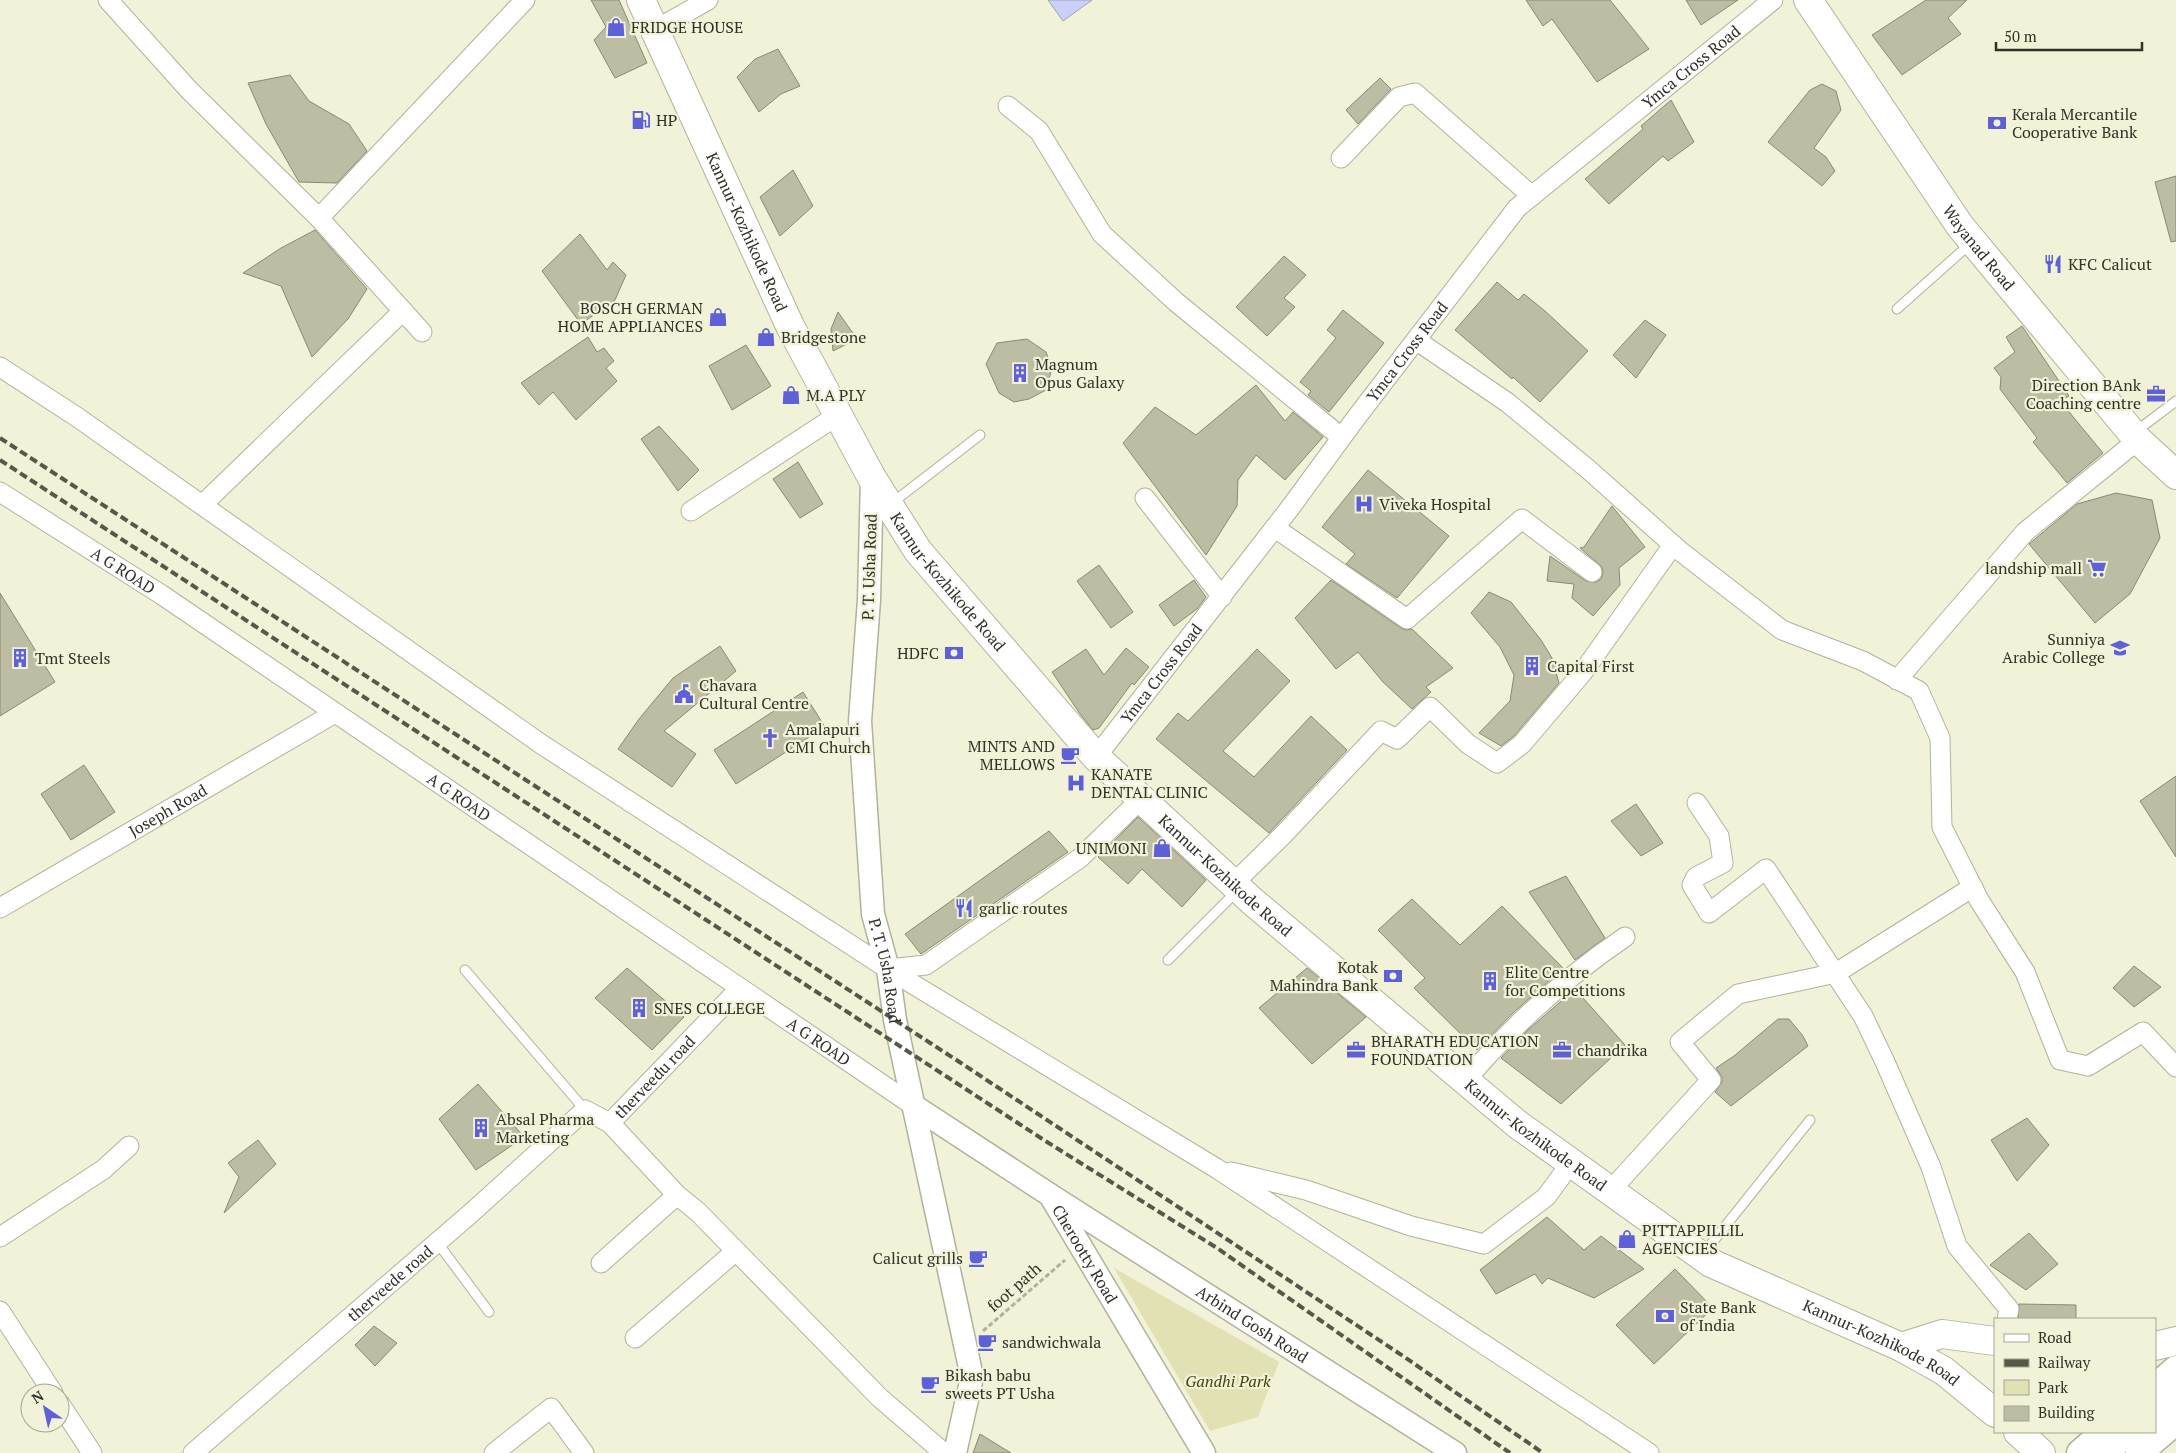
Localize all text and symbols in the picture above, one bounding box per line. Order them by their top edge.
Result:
shop icon: FRIDGE HOUSE [605,16,627,38]
place label: FRIDGE HOUSE [631,16,743,38]
street label: Ymca Cross Road [1637,20,1745,113]
scale bar [1996,20,2142,52]
text: 50 m [2004,26,2037,46]
place label: Kerala Mercantile Cooperative Bank [2012,103,2138,143]
fuel station icon: HP [630,109,652,131]
place label: HP [656,109,677,131]
bank icon: Kerala Mercantile Cooperative Bank [1986,112,2008,134]
street label: Kannur-Kozhikode Road [701,149,793,315]
street label: Wayanad Road [1938,200,2020,295]
restaurant icon: KFC Calicut [2042,253,2064,275]
place label: KFC Calicut [2068,253,2152,275]
place label: BOSCH GERMAN HOME APPLIANCES [557,297,703,337]
street label: Ymca Cross Road [1361,297,1453,406]
shop icon: BOSCH GERMAN HOME APPLIANCES [707,306,729,328]
shop icon: Bridgestone [755,326,777,348]
place label: Bridgestone [781,326,866,348]
place label: Magnum Opus Galaxy [1035,353,1125,393]
building icon: Magnum Opus Galaxy [1009,362,1031,384]
place label: Direction BAnk Coaching centre [2026,374,2142,414]
office icon: Direction BAnk Coaching centre [2145,383,2167,405]
shop icon: M.A PLY [780,384,802,406]
place label: M.A PLY [806,384,867,406]
hospital icon: Viveka Hospital [1353,493,1375,515]
place label: Viveka Hospital [1379,493,1491,515]
street label: Kannur-Kozhikode Road [885,508,1011,656]
street label: P. T. Usha Road [856,513,882,621]
street label: A G ROAD [87,542,160,599]
place label: landship mall [1985,557,2082,579]
supermarket icon: landship mall [2086,557,2108,579]
street label: Ymca Cross Road [1115,619,1207,728]
place label: Sunniya Arabic College [2002,628,2105,668]
school or university icon: Sunniya Arabic College [2109,637,2131,659]
place label: HDFC [897,642,939,664]
bank icon: HDFC [943,642,965,664]
building icon: Tmt Steels [9,647,31,669]
place label: Tmt Steels [35,647,110,669]
building icon: Capital First [1521,655,1543,677]
place label: Capital First [1547,655,1635,677]
place label: Chavara Cultural Centre [699,674,809,714]
public building icon: Chavara Cultural Centre [673,683,695,705]
place label: Amalapuri CMI Church [785,718,871,758]
church icon: Amalapuri CMI Church [759,727,781,749]
place label: MINTS AND MELLOWS [968,735,1055,775]
cafe icon: MINTS AND MELLOWS [1059,744,1081,766]
place label: KANATE DENTAL CLINIC [1091,763,1208,803]
street label: A G ROAD [423,767,495,826]
hospital icon: KANATE DENTAL CLINIC [1065,772,1087,794]
street label: Joseph Road [124,779,211,842]
street label: Kannur-Kozhikode Road [1154,809,1297,941]
place label: UNIMONI [1076,837,1147,859]
shop icon: UNIMONI [1151,837,1173,859]
restaurant icon: garlic routes [953,897,975,919]
place label: garlic routes [979,897,1068,919]
street label: P. T. Usha Road [864,916,906,1025]
place label: Kotak Mahindra Bank [1270,956,1379,996]
place label: Elite Centre for Competitions [1505,961,1626,1001]
bank icon: Kotak Mahindra Bank [1382,965,1404,987]
building icon: Elite Centre for Competitions [1479,970,1501,992]
building icon: SNES COLLEGE [628,997,650,1019]
place label: SNES COLLEGE [654,997,765,1019]
street label: A G ROAD [783,1012,855,1071]
street label: therveedu road [609,1030,700,1123]
place label: BHARATH EDUCATION FOUNDATION [1371,1030,1539,1070]
office icon: BHARATH EDUCATION FOUNDATION [1345,1039,1367,1061]
office icon: chandrika [1551,1039,1573,1061]
place label: chandrika [1577,1039,1648,1061]
street label: Kannur-Kozhikode Road [1460,1074,1611,1196]
place label: Absal Pharma Marketing [496,1108,594,1148]
building icon: Absal Pharma Marketing [470,1117,492,1139]
street label: Cherootty Road [1047,1200,1123,1307]
place label: PITTAPPILLIL AGENCIES [1642,1219,1744,1259]
shop icon: PITTAPPILLIL AGENCIES [1616,1228,1638,1250]
street label: therveede road [342,1240,437,1326]
place label: Calicut grills [873,1247,963,1269]
cafe icon: Calicut grills [967,1247,989,1269]
street label: foot path [982,1257,1046,1317]
street label: Arbind Gosh Road [1192,1280,1313,1368]
street label: Kannur-Kozhikode Road [1799,1294,1965,1391]
place label: State Bank of India [1680,1296,1757,1336]
bank icon: State Bank of India [1654,1305,1676,1327]
legend [1994,1318,2156,1433]
text: Road [2038,1327,2071,1347]
cafe icon: sandwichwala [976,1331,998,1353]
place label: sandwichwala [1002,1331,1101,1353]
text: Railway [2038,1352,2091,1372]
place label: Bikash babu sweets PT Usha [945,1364,1055,1404]
park label: Gandhi Park [1185,1370,1271,1392]
cafe icon: Bikash babu sweets PT Usha [919,1373,941,1395]
text: Park [2038,1377,2068,1397]
north arrow [20,1383,70,1433]
text: N [28,1386,47,1408]
text: Building [2038,1402,2096,1422]

